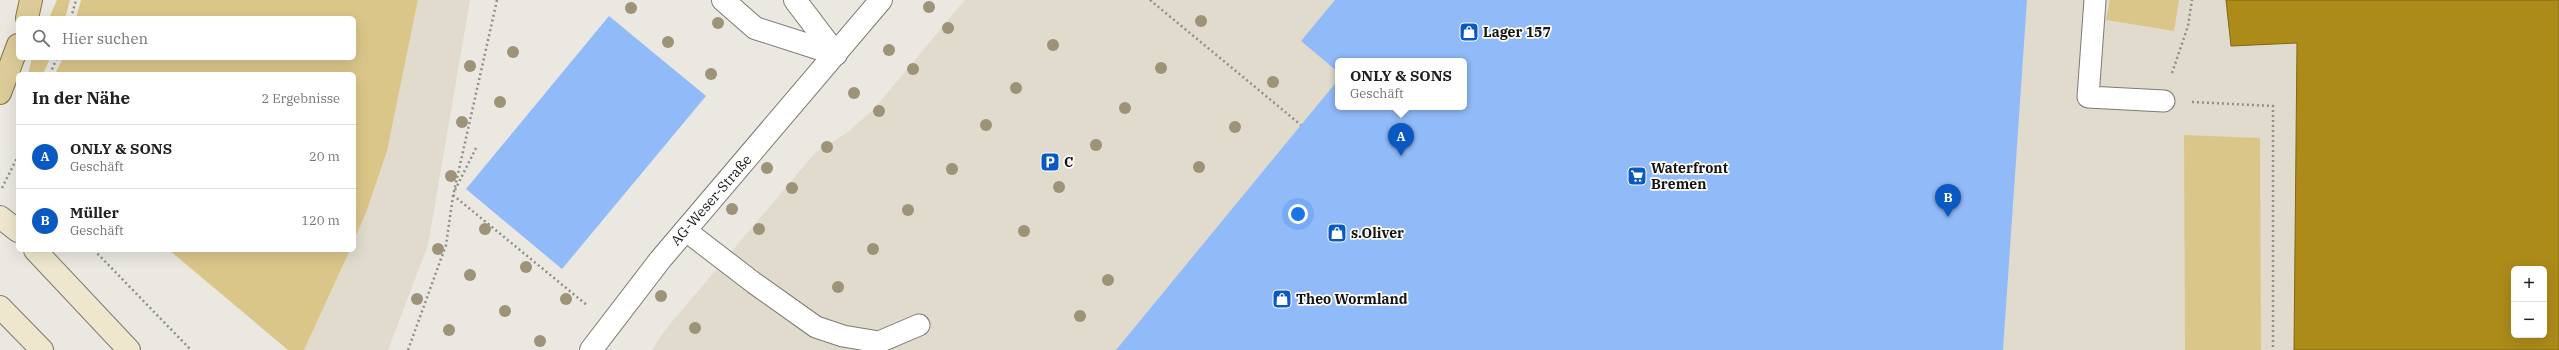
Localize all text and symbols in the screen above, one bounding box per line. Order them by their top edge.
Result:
search box [16,16,356,60]
shop icon: Lager 157 [1458,21,1480,43]
place label: Lager 157 [1483,23,1551,41]
icon: search [30,27,52,49]
text: Hier suchen [62,29,148,48]
popup [1335,58,1467,110]
text: ONLY & SONS [1350,66,1452,85]
text: Geschäft [1350,85,1404,102]
text: In der Nähe [32,87,130,109]
text: 2 Ergebnisse [261,90,340,107]
pin: A [1388,123,1414,156]
text: ONLY & SONS [70,139,172,158]
text: A [40,148,50,165]
text: 20 m [309,148,340,165]
street label: AG-Weser-Straße [667,151,755,249]
parking icon: C [1039,151,1061,173]
place label: C [1064,153,1073,171]
text: Geschäft [70,158,124,175]
place label: Waterfront Bremen [1651,159,1728,193]
supermarket icon: Waterfront Bremen [1626,165,1648,187]
pin: B [1935,184,1961,217]
text: Müller [70,203,119,222]
your location [1288,204,1308,224]
text: B [40,212,50,229]
text: 120 m [301,212,340,229]
text: Geschäft [70,222,124,239]
shop icon: s.Oliver [1326,222,1348,244]
place label: s.Oliver [1351,224,1404,242]
map controls [2511,266,2547,338]
button: + [2511,266,2547,302]
shop icon: Theo Wormland [1271,288,1293,310]
place label: Theo Wormland [1296,290,1408,308]
button: − [2511,302,2547,338]

